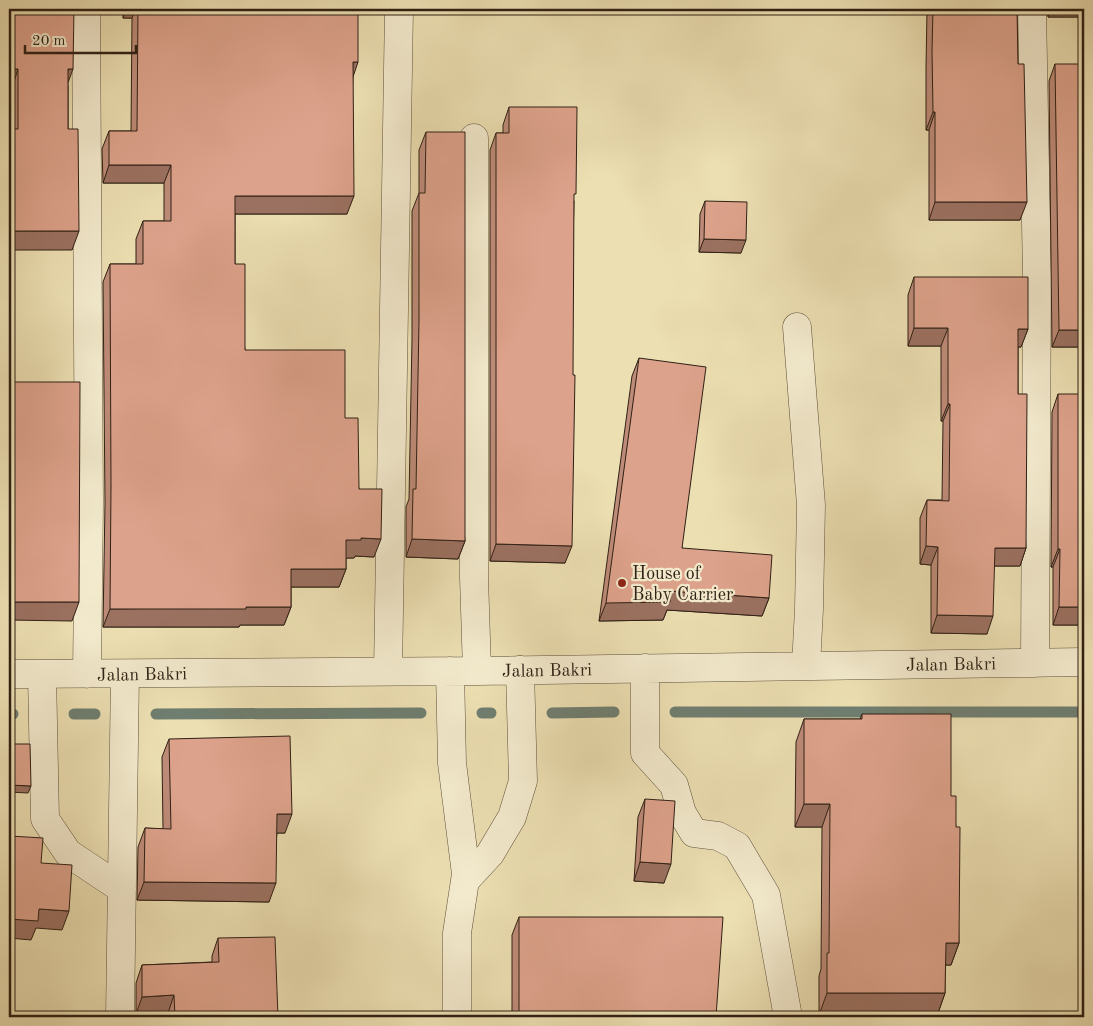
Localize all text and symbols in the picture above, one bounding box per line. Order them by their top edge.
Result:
scale bar [25,22,136,54]
text: 20 m [32,34,66,49]
place label: House of Baby Carrier [632,565,734,604]
marker: House of Baby Carrier [616,577,628,589]
street label: Jalan Bakri [906,655,996,675]
street label: Jalan Bakri [502,661,592,681]
street label: Jalan Bakri [97,665,187,685]

